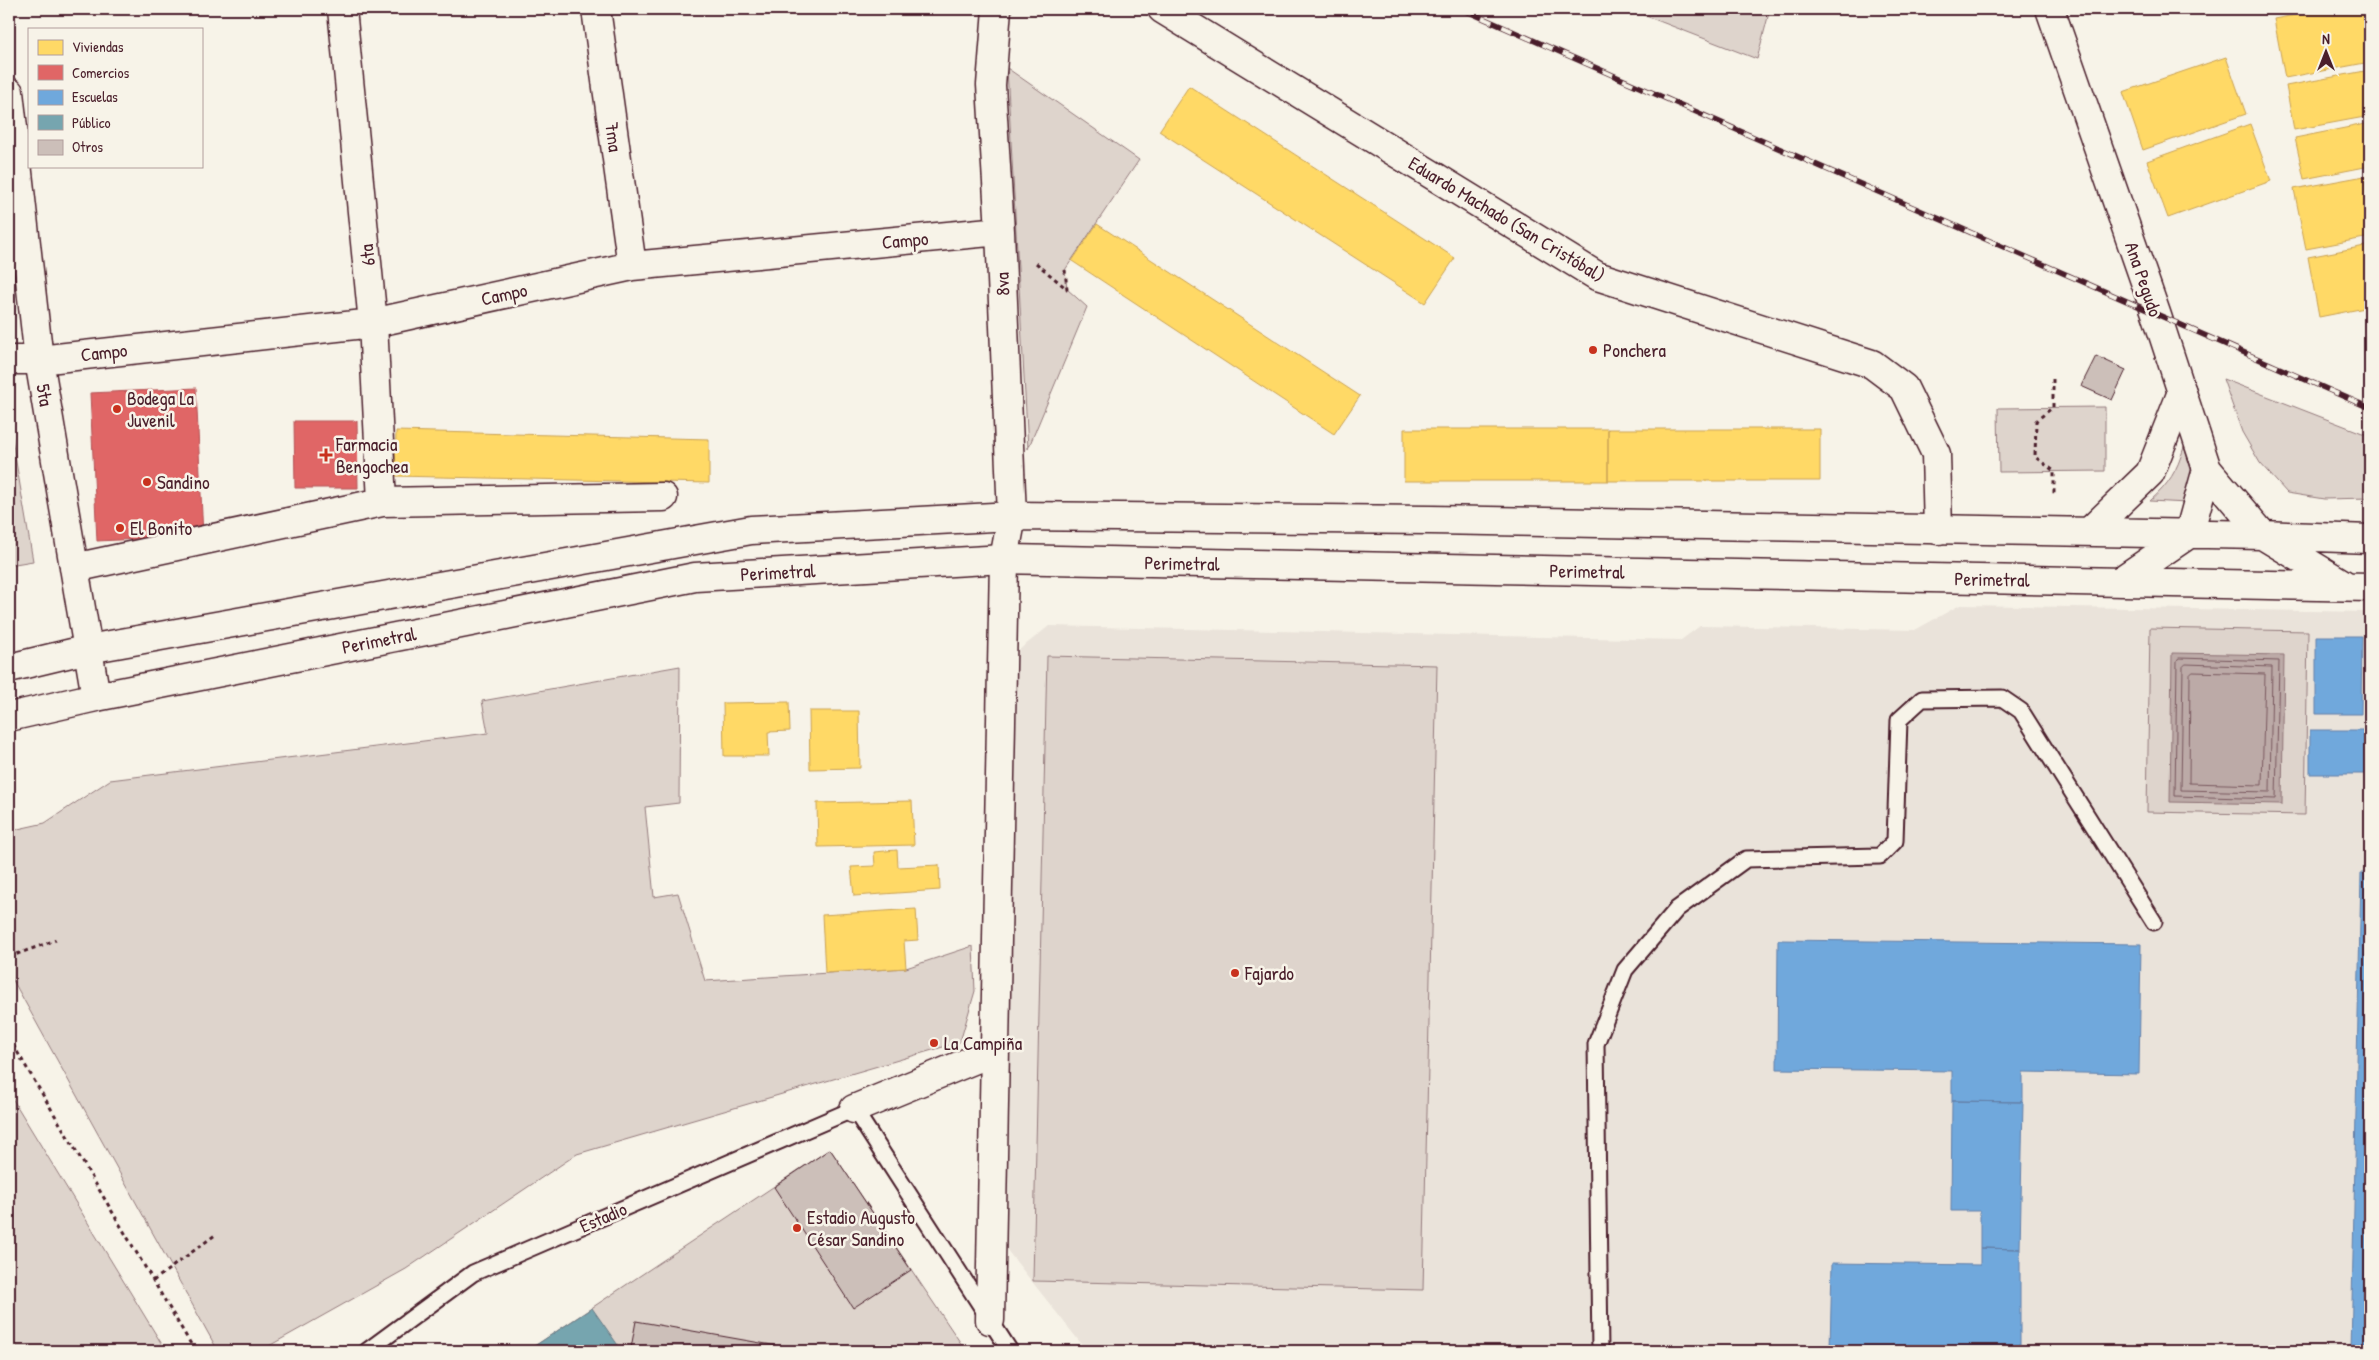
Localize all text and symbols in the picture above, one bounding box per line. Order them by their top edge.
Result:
legend [28,28,202,168]
north arrow [2302,28,2352,78]
text: N [2322,29,2330,48]
text: Viviendas [72,36,124,57]
text: Comercios [72,62,129,83]
text: Escuelas [72,86,118,107]
text: Público [72,112,111,133]
street label: 7ma [599,120,629,154]
text: Otros [72,136,103,157]
street label: Eduardo Machado (San Cristóbal) [1404,150,1610,288]
street label: Campo [881,225,930,255]
street label: Ana Pegudo [2119,238,2169,320]
street label: 6ta [353,242,381,267]
street label: 8va [989,271,1015,296]
street label: Campo [479,276,530,312]
street label: Campo [79,337,129,367]
place label: Ponchera [1603,337,1667,363]
marker: Ponchera [1587,344,1599,356]
street label: 5ta [30,382,60,409]
place label: Bodega La Juvenil [127,385,195,433]
marker: Bodega La Juvenil [111,403,123,415]
place label: Farmacia Bengochea [335,431,409,479]
marker: Farmacia Bengochea [320,449,332,461]
place label: Sandino [157,469,210,495]
marker: Sandino [141,476,153,488]
place label: El Bonito [130,515,192,541]
marker: El Bonito [114,522,126,534]
street label: Perimetral [1144,549,1221,577]
street label: Perimetral [740,557,817,587]
street label: Perimetral [1549,557,1626,585]
street label: Perimetral [1954,565,2031,593]
street label: Perimetral [340,620,419,660]
place label: Fajardo [1244,960,1294,986]
marker: Fajardo [1229,967,1241,979]
place label: La Campiña [944,1030,1023,1056]
marker: La Campiña [928,1037,940,1049]
street label: Estadio [575,1195,631,1239]
place label: Estadio Augusto César Sandino [807,1204,915,1252]
marker: Estadio Augusto César Sandino [791,1222,803,1234]

